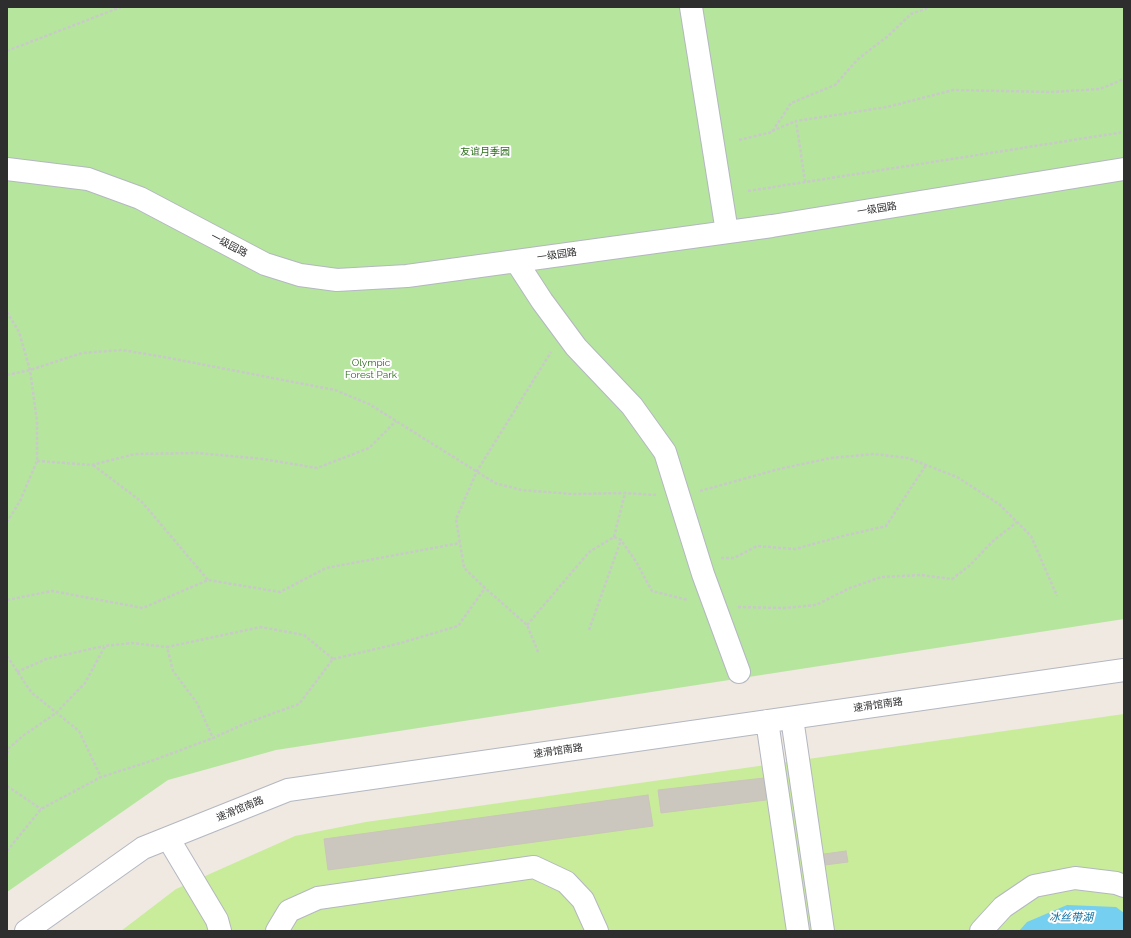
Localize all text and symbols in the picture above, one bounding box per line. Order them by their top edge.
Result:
park label: 友谊月季园 [460,146,510,158]
street label: 一级园路 [856,200,898,218]
street label: 一级园路 [209,230,249,260]
street label: 一级园路 [536,246,578,264]
park label: Olympic Forest Park [345,357,397,380]
street label: 速滑馆南路 [852,696,904,714]
street label: 速滑馆南路 [532,742,584,760]
street label: 速滑馆南路 [215,794,265,824]
water label: 冰丝带湖 [1049,911,1093,925]

